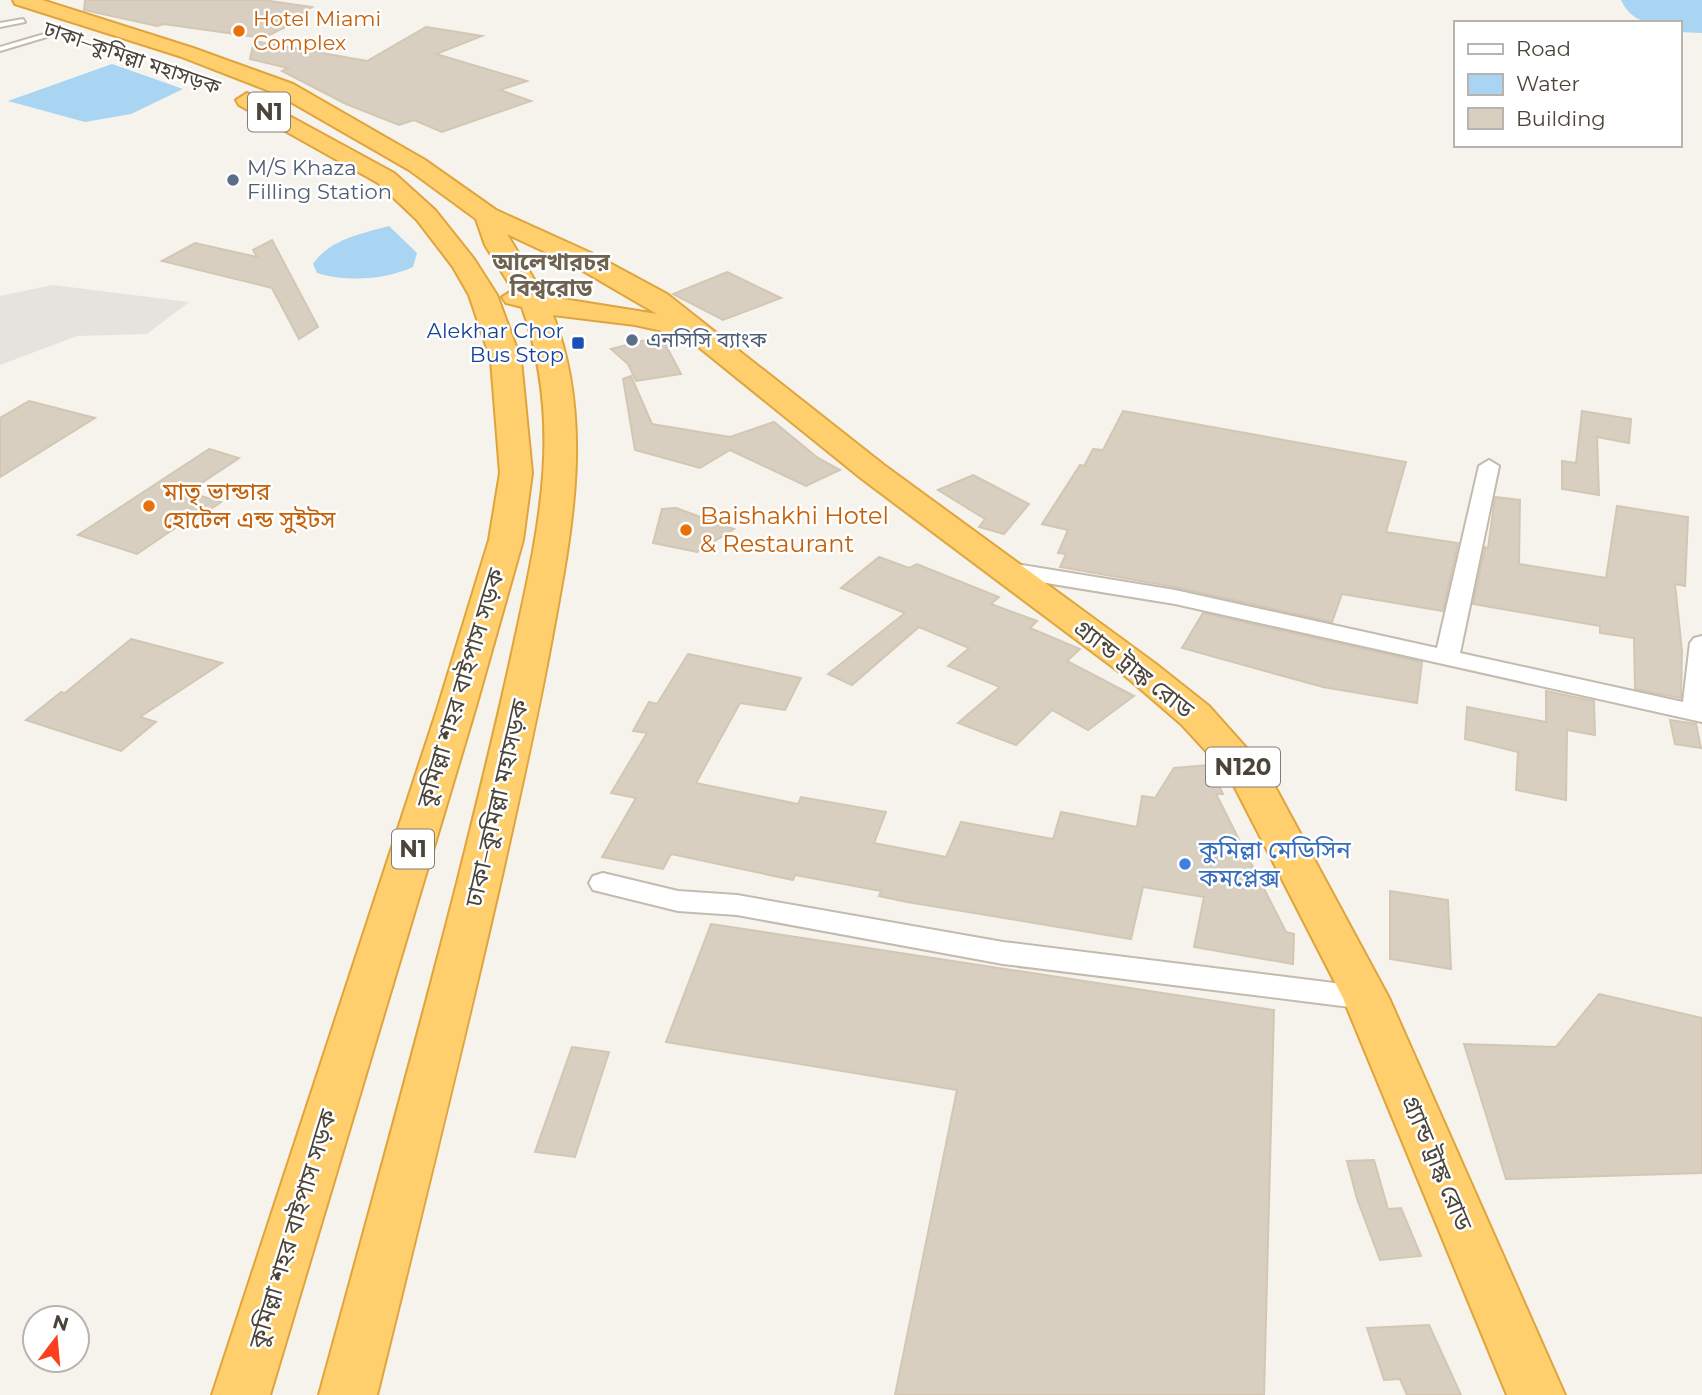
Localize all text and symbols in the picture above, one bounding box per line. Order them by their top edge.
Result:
place label: Hotel Miami Complex [253,6,381,55]
street label: ঢাকা–কুমিল্লা মহাসড়ক [40,15,225,100]
legend [1454,21,1681,147]
marker: Hotel Miami Complex [231,23,247,39]
text: Road [1516,36,1571,61]
text: Water [1516,71,1580,96]
road number: N1 [248,92,290,132]
text: Building [1516,106,1606,131]
place label: M/S Khaza Filling Station [247,155,392,204]
marker: M/S Khaza Filling Station [225,172,241,188]
district label: আলেখারচর বিশ্বরোড [491,248,611,302]
place label: Alekhar Chor Bus Stop [427,318,564,367]
place label: এনসিসি ব্যাংক [646,327,768,352]
marker: এনসিসি ব্যাংক [624,332,640,348]
marker: Alekhar Chor Bus Stop [570,335,586,351]
place label: মাতৃ ভান্ডার হোটেল এন্ড সুইটস [162,477,336,534]
marker: মাতৃ ভান্ডার হোটেল এন্ড সুইটস [141,498,157,514]
place label: Baishakhi Hotel & Restaurant [700,501,889,558]
marker: Baishakhi Hotel & Restaurant [678,522,694,538]
street label: কুমিল্লা শহর বাইপাস সড়ক [410,564,511,812]
street label: গ্র্যান্ড ট্রাঙ্ক রোড [1069,613,1201,725]
street label: ঢাকা–কুমিল্লা মহাসড়ক [458,696,535,910]
road number: N120 [1206,748,1280,786]
road number: N1 [392,830,434,869]
place label: কুমিল্লা মেডিসিন কমপ্লেক্স [1198,835,1351,892]
marker: কুমিল্লা মেডিসিন কমপ্লেক্স [1177,856,1193,872]
street label: গ্র্যান্ড ট্রাঙ্ক রোড [1396,1091,1479,1236]
street label: কুমিল্লা শহর বাইপাস সড়ক [242,1105,343,1353]
north arrow [21,1304,91,1374]
text: N [50,1310,71,1336]

